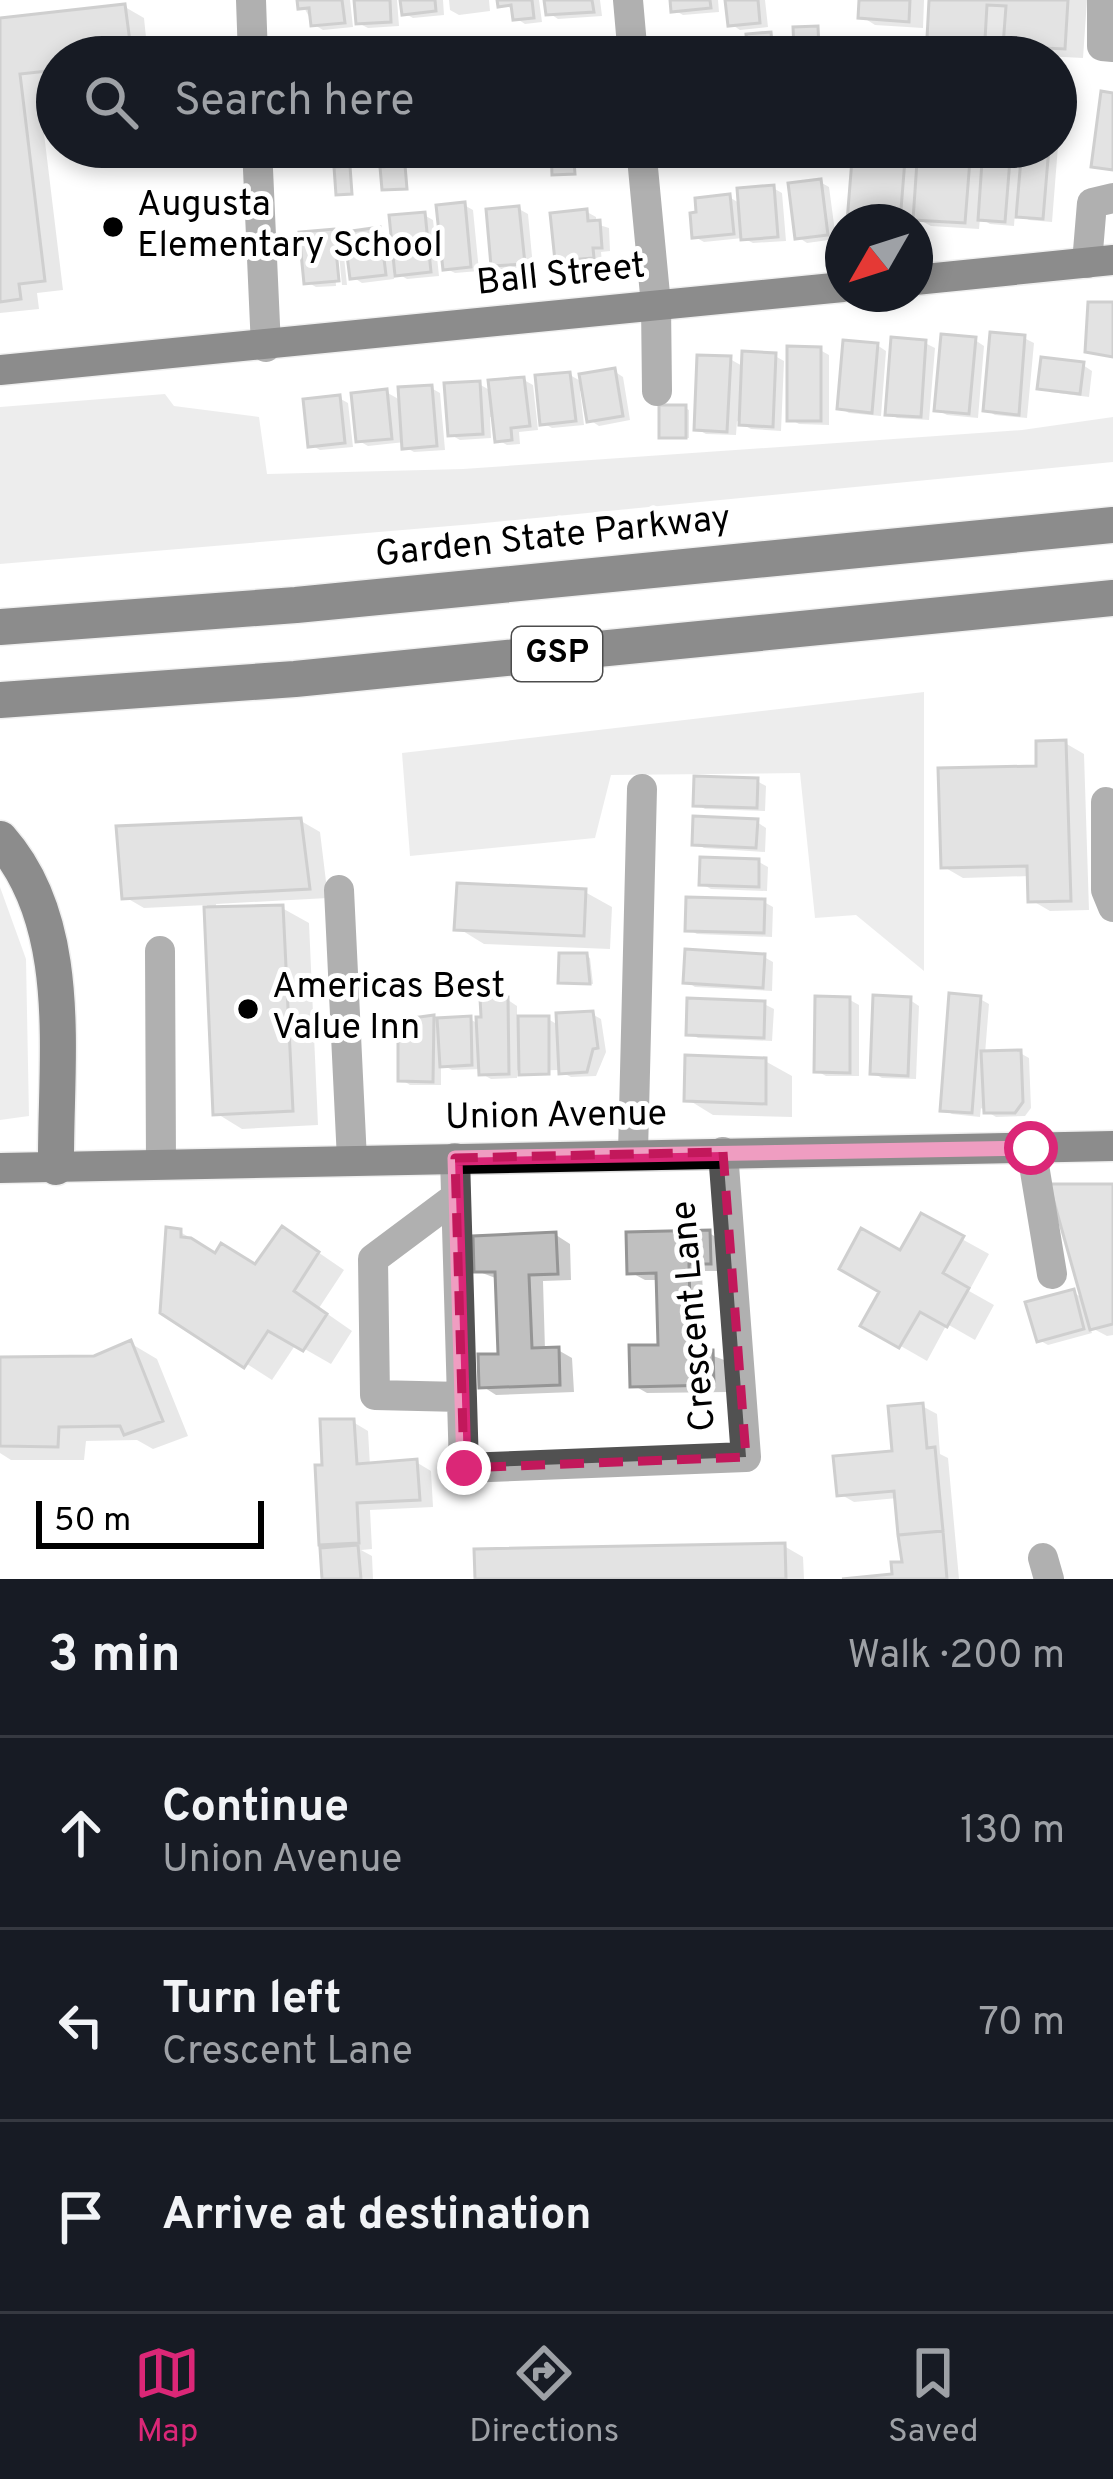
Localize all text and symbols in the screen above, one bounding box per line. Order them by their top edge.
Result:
search box [36,36,1077,168]
icon: search [78,69,144,135]
text: Search here [174,74,414,131]
place label: Augusta Elementary School [137,183,443,270]
north arrow [825,204,933,312]
marker: Augusta Elementary School [100,214,126,240]
street label: Ball Street [474,244,648,308]
street label: Garden State Parkway [373,496,733,580]
road number: GSP [512,627,602,681]
place label: Americas Best Value Inn [272,965,505,1052]
marker: Americas Best Value Inn [235,996,261,1022]
street label: Union Avenue [445,1092,667,1142]
route start [1004,1121,1058,1175]
street label: Crescent Lane [662,1199,728,1433]
route end [437,1441,491,1495]
scale bar [36,1495,264,1548]
text: 50 m [54,1501,131,1543]
text: 3 min [48,1625,181,1690]
text: Walk · 200 m [848,1633,1065,1682]
text: Continue [162,1780,349,1837]
icon: ahead [48,1800,114,1866]
text: 130 m [960,1808,1065,1857]
text: Union Avenue [162,1837,402,1886]
text: Turn left [162,1972,341,2029]
icon: left [48,1992,114,2058]
text: 70 m [979,2000,1065,2049]
text: Crescent Lane [162,2029,413,2078]
icon: arrive [48,2184,114,2250]
text: Arrive at destination [162,2188,592,2245]
tab: Map [134,2340,200,2454]
tab: Directions [469,2340,619,2454]
tab: Saved [888,2340,979,2454]

